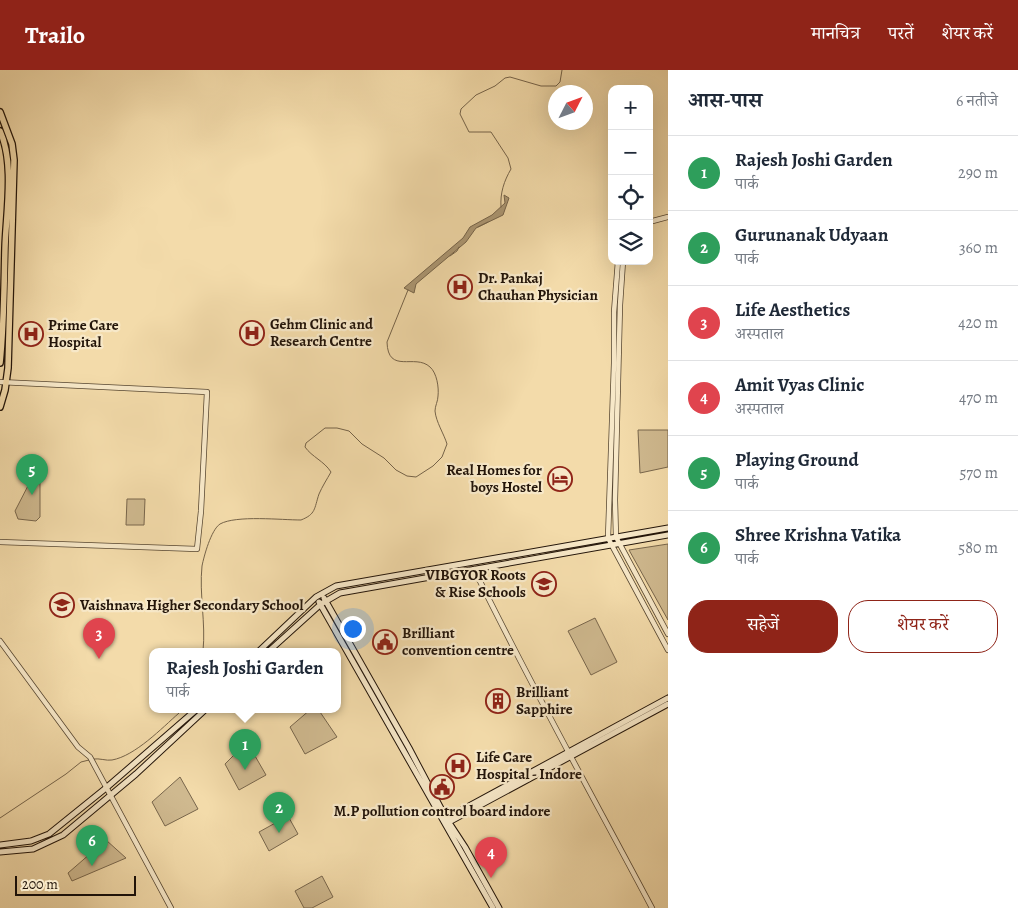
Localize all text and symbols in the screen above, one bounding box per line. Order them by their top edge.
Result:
text: Trailo [25,19,85,51]
text: मानचित्र [811,21,860,45]
text: परतें [888,21,914,45]
text: शेयर करें [942,21,993,45]
north arrow [548,85,593,130]
map controls [608,85,653,265]
button: + [608,85,653,130]
text: आस-पास [688,86,762,114]
text: 6 नतीजे [956,90,998,112]
button: − [608,130,653,175]
text: Rajesh Joshi Garden [735,147,893,173]
text: 1 [701,162,707,184]
text: 290 m [958,162,998,184]
text: पार्क [735,173,759,195]
button: locate [608,175,653,220]
button: layers [608,220,653,265]
text: Gurunanak Udyaan [735,222,888,248]
text: 2 [700,237,708,259]
text: 360 m [959,237,998,259]
text: पार्क [735,248,759,270]
place label: Dr. Pankaj Chauhan Physician [478,268,598,305]
hospital icon: Dr. Pankaj Chauhan Physician [447,274,473,300]
text: Life Aesthetics [735,297,850,323]
text: 3 [701,312,707,334]
text: 420 m [958,312,998,334]
place label: Gehm Clinic and Research Centre [270,314,374,351]
place label: Prime Care Hospital [48,315,119,352]
hospital icon: Gehm Clinic and Research Centre [239,320,265,346]
hospital icon: Prime Care Hospital [18,321,44,347]
text: अस्पताल [735,323,784,345]
text: Amit Vyas Clinic [735,372,865,398]
text: 4 [700,387,708,409]
text: 470 m [959,387,998,409]
text: अस्पताल [735,398,784,420]
text: Playing Ground [735,447,859,473]
pin: 5 [16,454,48,495]
place label: Real Homes for boys Hostel [446,460,542,497]
text: 5 [701,462,707,484]
text: 570 m [959,462,998,484]
hotel icon: Real Homes for boys Hostel [547,466,573,492]
text: पार्क [735,473,759,495]
text: Shree Krishna Vatika [735,522,901,548]
text: 6 [700,537,708,559]
text: 580 m [958,537,998,559]
text: पार्क [735,548,759,570]
place label: VIBGYOR Roots & Rise Schools [424,565,526,602]
school or university icon: VIBGYOR Roots & Rise Schools [531,571,557,597]
school or university icon: Vaishnava Higher Secondary School [49,592,75,618]
place label: Vaishnava Higher Secondary School [79,595,304,615]
button: सहेजें [688,600,838,653]
button: शेयर करें [848,600,998,653]
your location [340,616,366,642]
pin: 3 [83,618,115,659]
place label: Brilliant convention centre [402,623,514,660]
public building icon: Brilliant convention centre [372,629,398,655]
popup [149,648,341,713]
text: Rajesh Joshi Garden [166,655,324,681]
text: पार्क [166,681,190,703]
place label: Brilliant Sapphire [516,682,573,719]
building icon: Brilliant Sapphire [485,688,511,714]
pin: 1 [229,729,261,770]
place label: Life Care Hospital - Indore [476,747,582,784]
hospital icon: Life Care Hospital - Indore [445,753,471,779]
public building icon: M.P pollution control board indore [429,774,455,800]
pin: 2 [263,792,295,833]
place label: M.P pollution control board indore [334,801,550,821]
pin: 6 [76,825,108,866]
pin: 4 [475,837,507,878]
scale bar [15,873,136,896]
text: 200 m [22,875,58,894]

